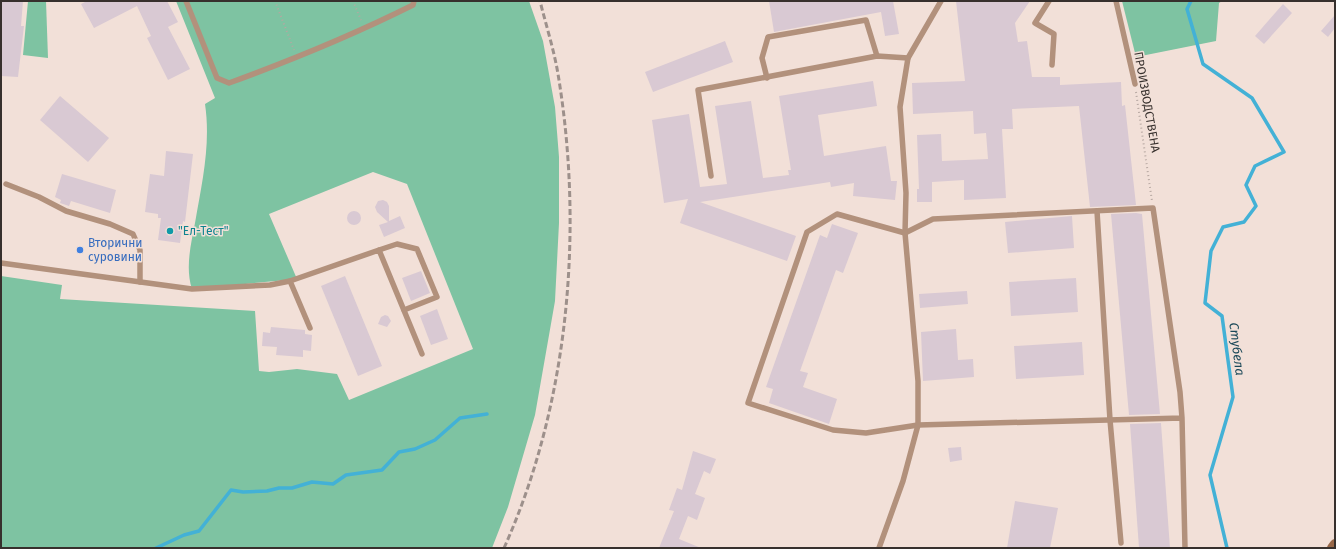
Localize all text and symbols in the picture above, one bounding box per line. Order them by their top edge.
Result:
street label: ПРОИЗВОДСТВЕНА [1131,50,1163,154]
place label: "Ел-Тест" [178,224,229,238]
marker: "Ел-Тест" [165,226,175,236]
place label: Вторични суровини [88,236,143,264]
marker: Вторични суровини [75,245,85,255]
water label: Стубела [1226,322,1248,376]

